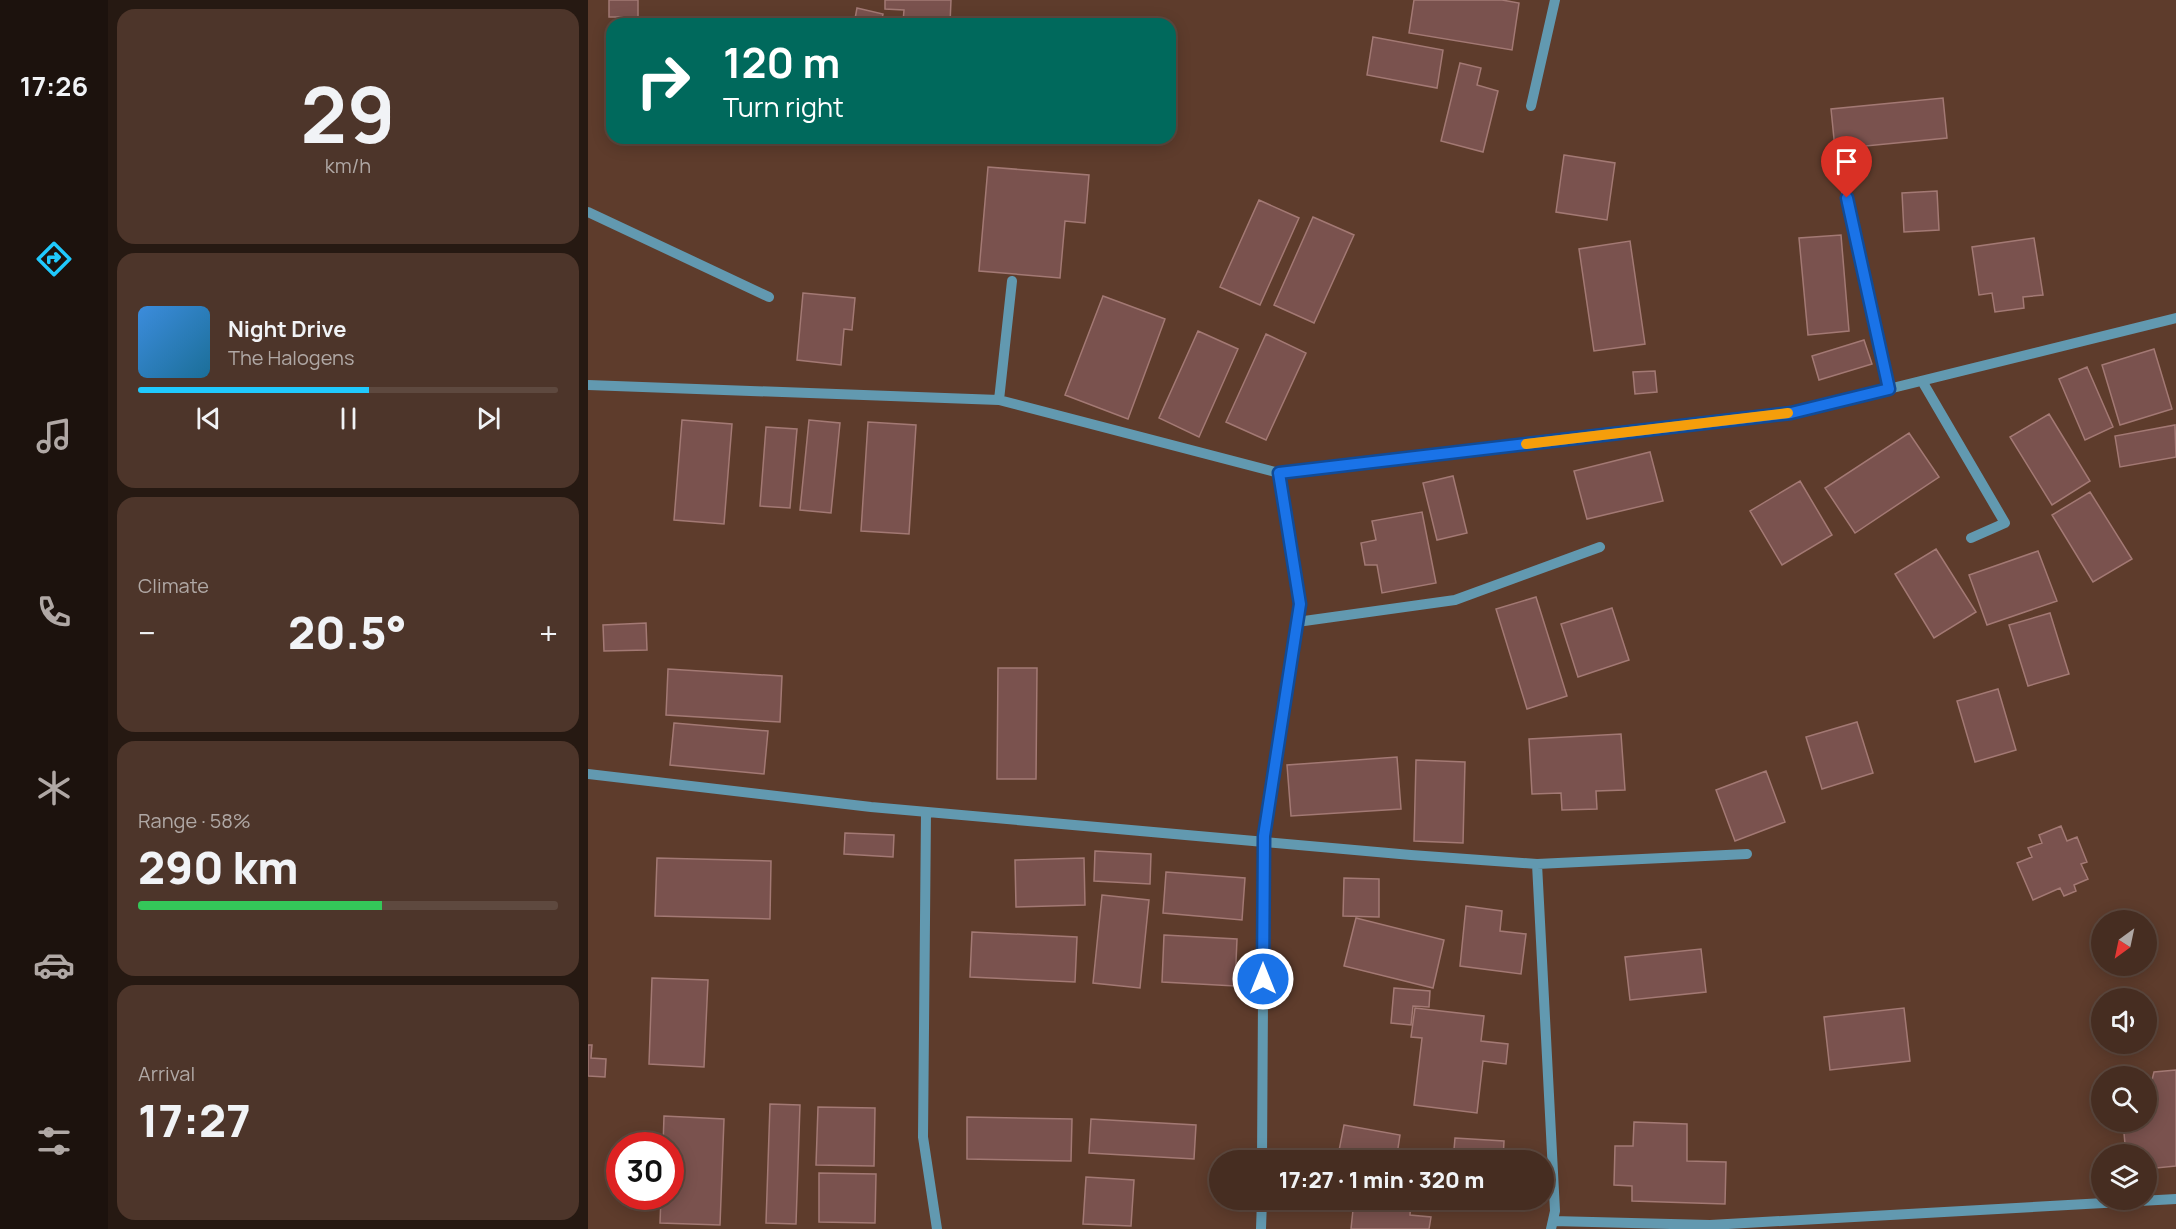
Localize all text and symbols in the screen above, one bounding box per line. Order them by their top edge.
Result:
text: 120 m [723,33,840,91]
icon: right [624,42,702,120]
text: 29 [301,60,395,166]
text: 17:26 [20,67,88,104]
text: Turn right [723,88,844,125]
pin [1821,136,1872,198]
icon: arrive [1830,145,1863,178]
text: km/h [325,152,371,179]
icon: directions [33,238,75,280]
text: Night Drive [228,314,347,344]
text: The Halogens [228,344,354,371]
icon: previous [192,402,225,435]
icon: pause [332,402,365,435]
icon: next [472,402,505,435]
icon: music [33,415,75,457]
text: Climate [138,572,209,599]
icon: phone [33,591,75,633]
text: 20.5° [288,601,407,663]
text: − [138,610,156,655]
text: + [539,610,558,655]
icon: climate [33,767,75,809]
text: Range · 58% [138,807,251,834]
text: 290 km [138,836,299,898]
north arrow [2091,910,2157,976]
map controls [2091,910,2157,1210]
icon: car [33,944,75,986]
position arrow [1231,947,1295,1011]
button: sound [2091,988,2157,1054]
text: Arrival [138,1060,195,1087]
button: search [2091,1066,2157,1132]
text: 17:27 [138,1089,251,1151]
icon: filters [33,1120,75,1162]
speed limit sign: 30 [606,1132,684,1210]
button: layers [2091,1144,2157,1210]
text: 17:27 · 1 min · 320 m [1279,1165,1484,1195]

